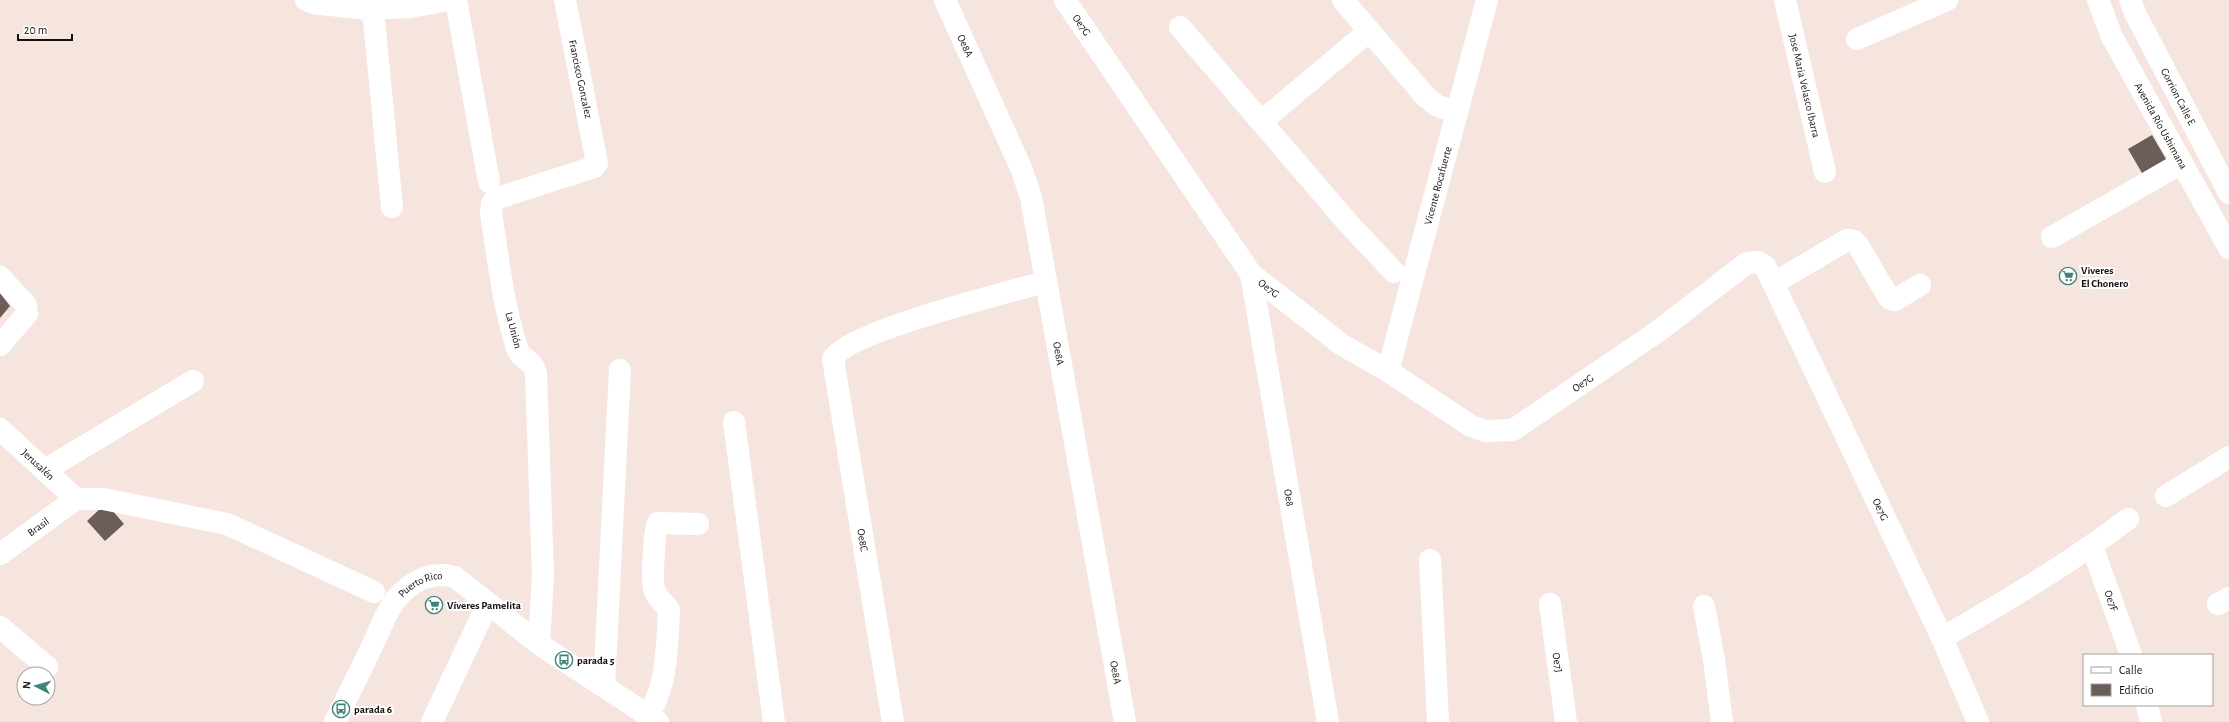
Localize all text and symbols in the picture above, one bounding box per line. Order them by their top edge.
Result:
street label: Oe7G [1070,12,1093,38]
scale bar [18,16,72,42]
text: 20 m [24,24,47,36]
street label: Oe8A [955,33,975,59]
street label: Jose Maria Velasco Ibarra [1787,33,1822,139]
street label: Francisco Gonzalez [567,39,594,120]
street label: Gorrion Calle E [2159,66,2198,128]
street label: Avenida Río Ushimana [2133,81,2189,171]
street label: Vicente Rocafuerte [1422,145,1454,226]
place label: Viveres El Chonero [2081,265,2129,289]
supermarket icon: Viveres El Chonero [2058,266,2078,286]
street label: Oe7G [1256,277,1281,300]
street label: La Unión [503,311,524,350]
street label: Oe8A [1051,341,1066,367]
street label: Oe7G [1570,372,1596,394]
street label: Jerusalén [19,447,56,482]
street label: Oe8 [1282,488,1296,507]
street label: Oe7G [1870,497,1890,522]
street label: Brasil [25,515,51,538]
street label: Oe8C [855,528,870,553]
street label: Puerto Rico [396,570,443,599]
street label: Oe7F [2102,589,2120,613]
supermarket icon: Víveres Pamelita [424,595,444,615]
place label: Víveres Pamelita [447,600,522,611]
bus stop icon: parada 5 [554,650,574,670]
street label: Oe7J [1551,652,1564,673]
legend [2083,654,2213,706]
place label: parada 5 [577,655,615,666]
street label: Oe8A [1108,660,1123,686]
text: Calle [2119,664,2142,676]
north arrow [16,666,56,706]
text: N [21,681,32,689]
text: Edificio [2119,684,2154,696]
bus stop icon: parada 6 [331,699,351,719]
place label: parada 6 [354,704,392,715]

